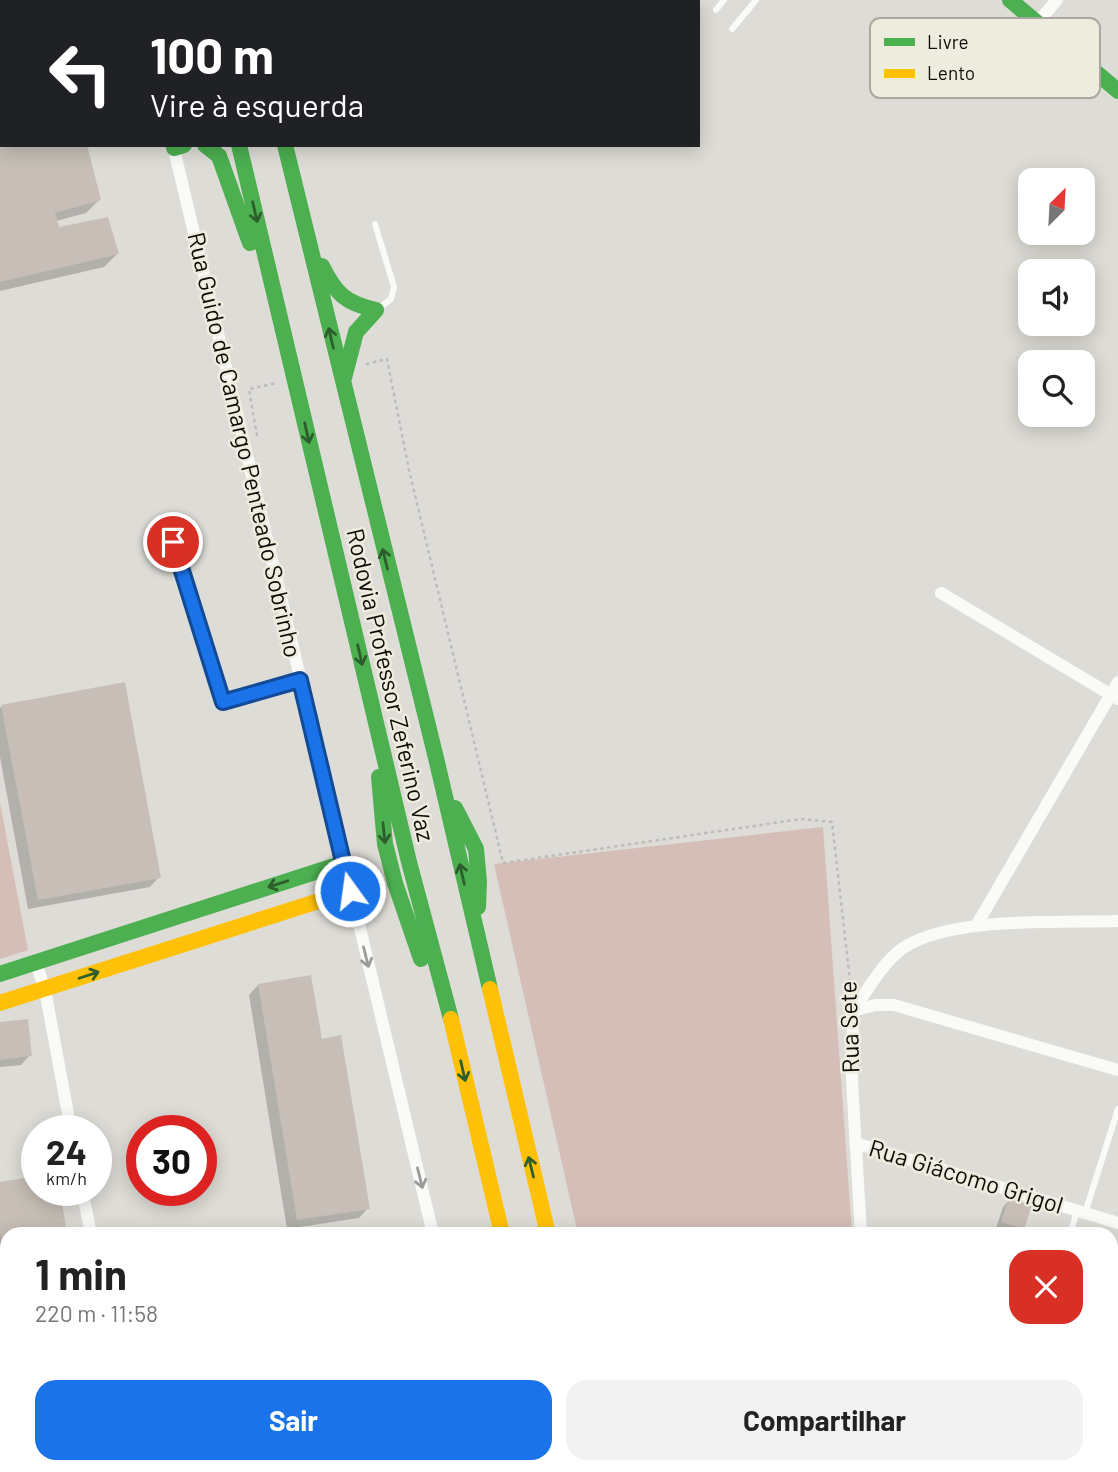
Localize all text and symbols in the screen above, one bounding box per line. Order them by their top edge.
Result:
legend [870,18,1100,98]
text: 100 m [150,25,274,84]
icon: left [35,28,126,119]
text: Livre [927,30,969,53]
text: Lento [927,61,975,84]
text: Vire à esquerda [150,85,364,123]
north arrow [1018,168,1096,245]
map controls [1018,168,1095,427]
one-way arrow [248,200,262,223]
street label: Rua Guido de Camargo Penteado Sobrinho [182,229,309,660]
button: sound [1018,259,1095,336]
one-way arrow [324,327,337,350]
button: search [1018,350,1095,427]
one-way arrow [301,421,315,444]
pin [143,512,203,572]
icon: arrive [154,523,192,561]
street label: Rodovia Professor Zeferino Vaz [341,525,442,844]
one-way arrow [378,548,391,571]
one-way arrow [354,643,367,665]
one-way arrow [377,821,390,843]
position arrow [313,854,387,928]
one-way arrow [455,864,468,886]
one-way arrow [267,878,289,891]
one-way arrow [360,945,373,968]
one-way arrow [77,968,99,981]
street label: Rua Sete [832,980,865,1074]
one-way arrow [457,1059,470,1082]
speed limit sign: 30 [126,1115,217,1206]
text: 24 [46,1130,87,1172]
street label: Rua Giácomo Grigol [866,1132,1067,1219]
one-way arrow [524,1157,537,1179]
one-way arrow [413,1166,427,1189]
text: km/h [46,1167,87,1189]
text: 1 min [35,1248,127,1298]
button: close [1009,1250,1083,1324]
text: 220 m · 11:58 [35,1299,158,1327]
button: Sair [35,1380,552,1460]
button: Compartilhar [566,1380,1083,1460]

